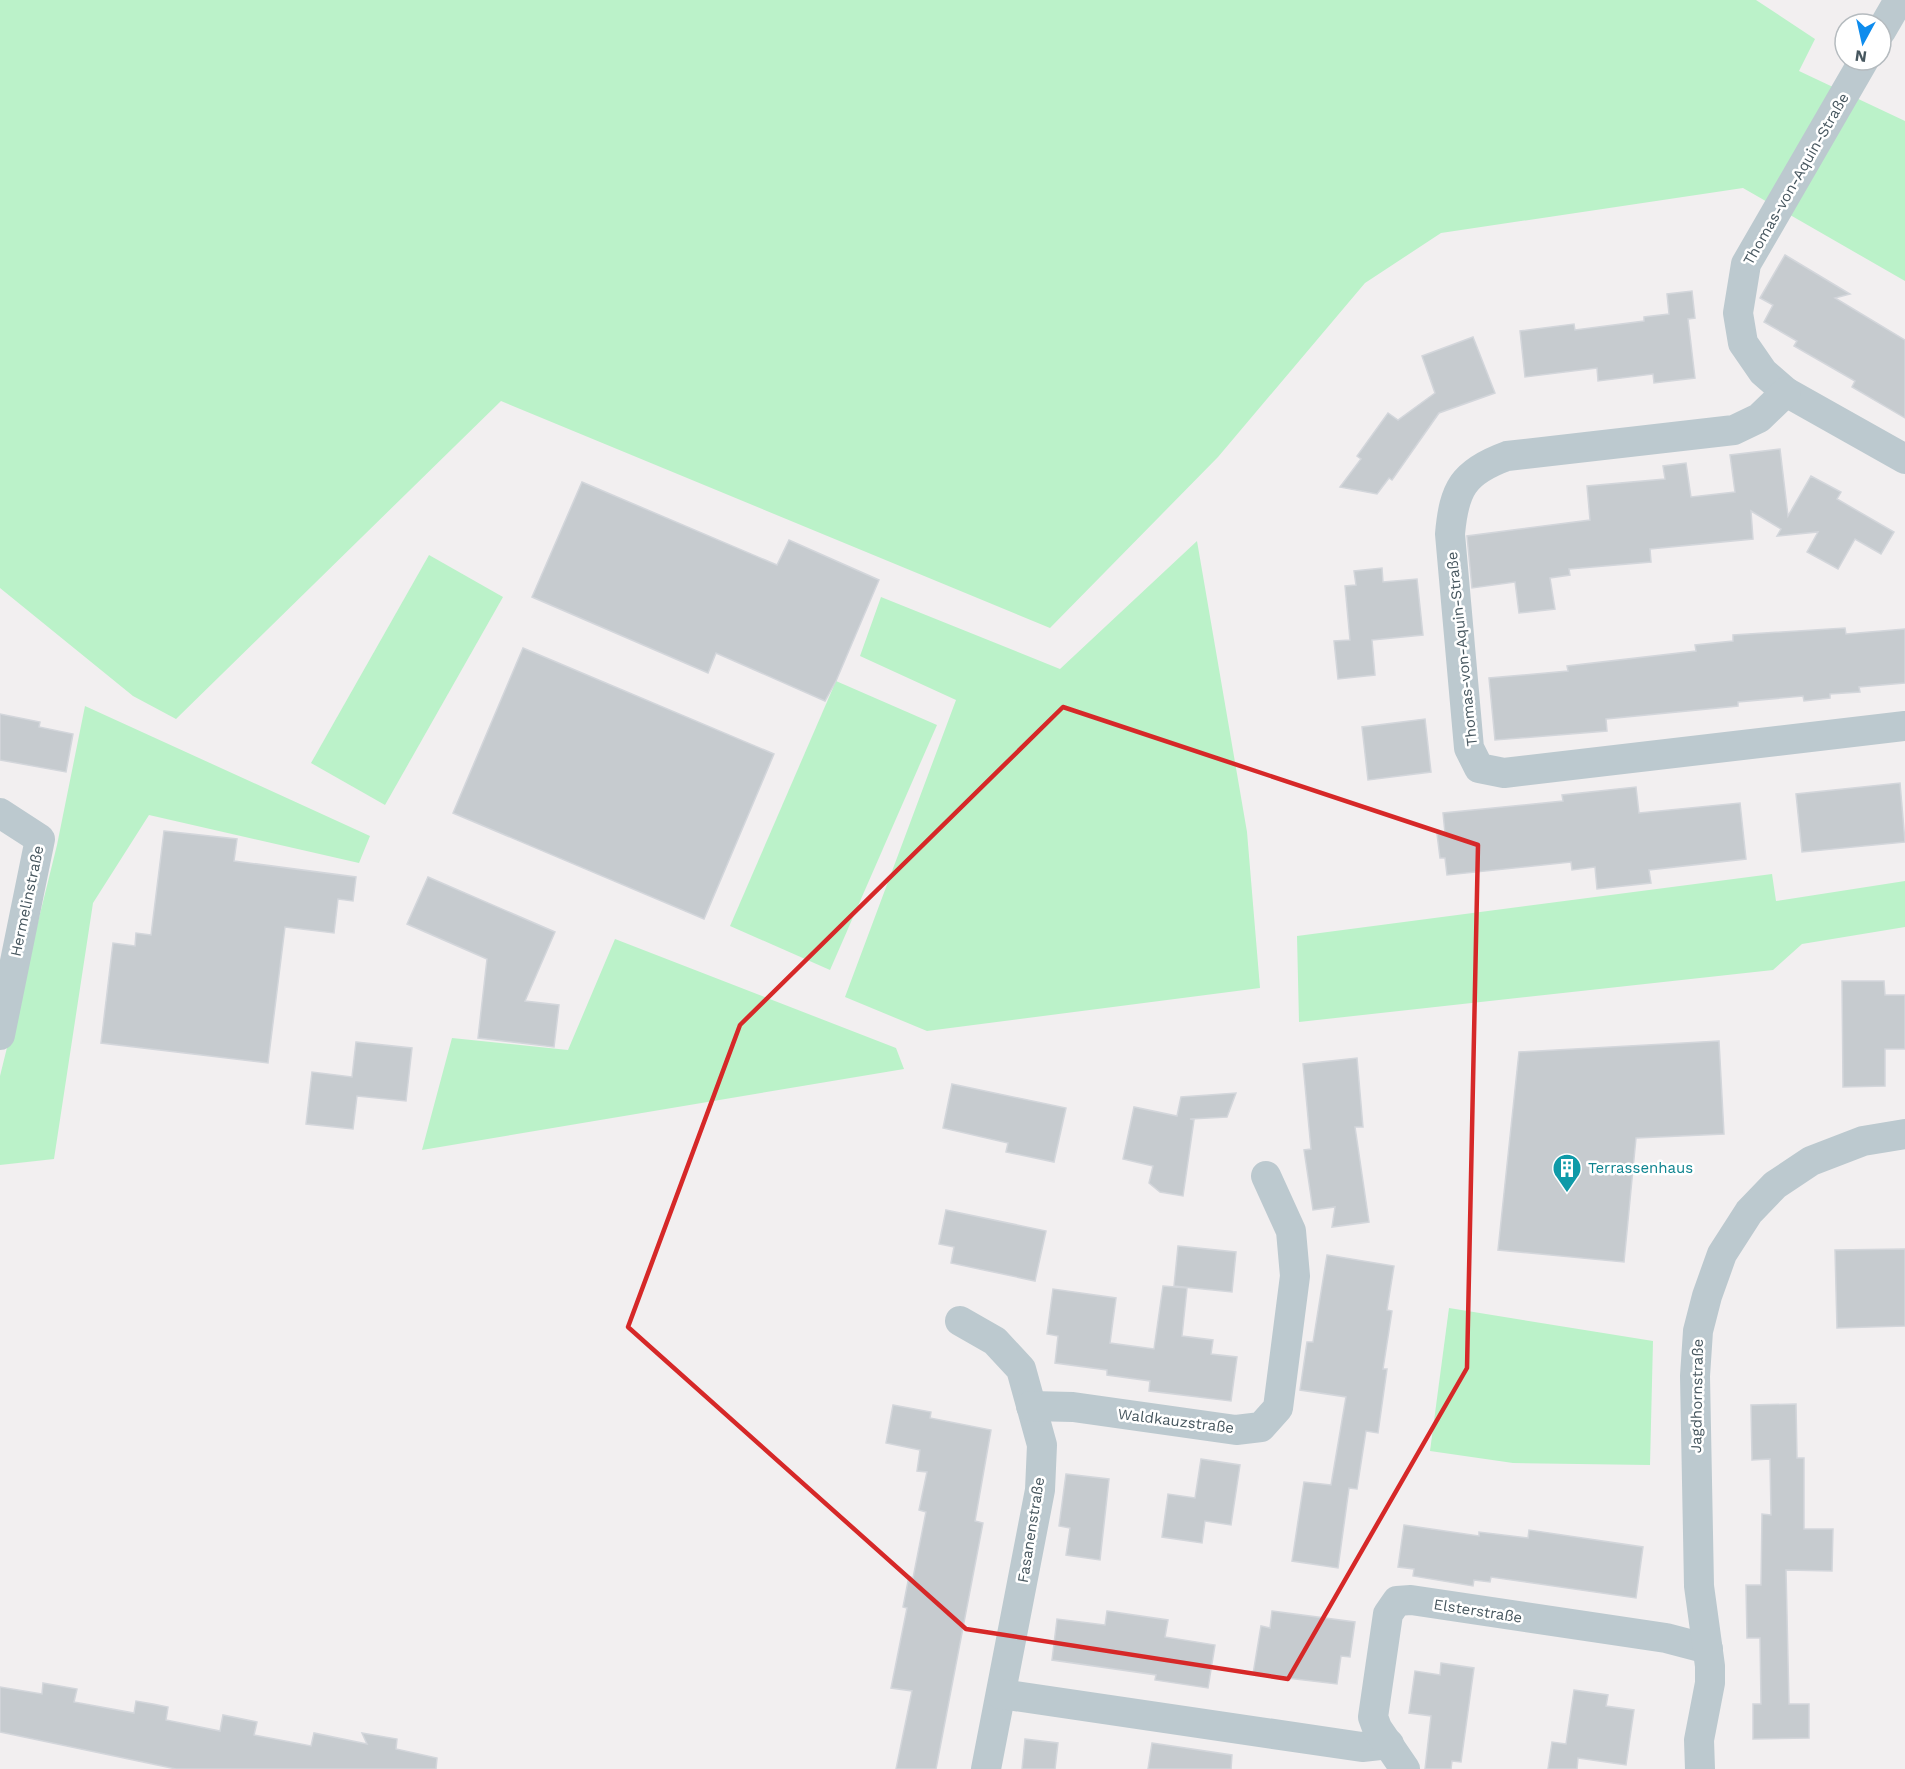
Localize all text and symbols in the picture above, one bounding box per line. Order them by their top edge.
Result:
north arrow [1833,12,1893,72]
text: N [1854,46,1868,67]
street label: Thomas-von-Aquin-Straße [1739,90,1853,268]
street label: Thomas-von-Aquin-Straße [1443,551,1481,747]
street label: Hermelinstraße [6,844,48,958]
building icon: Terrassenhaus [1551,1152,1583,1194]
place label: Terrassenhaus [1588,1159,1693,1177]
street label: Jagdhornstraße [1687,1339,1707,1453]
street label: Waldkauzstraße [1117,1405,1235,1437]
street label: Fasanenstraße [1014,1476,1048,1584]
street label: Elsterstraße [1432,1595,1524,1627]

